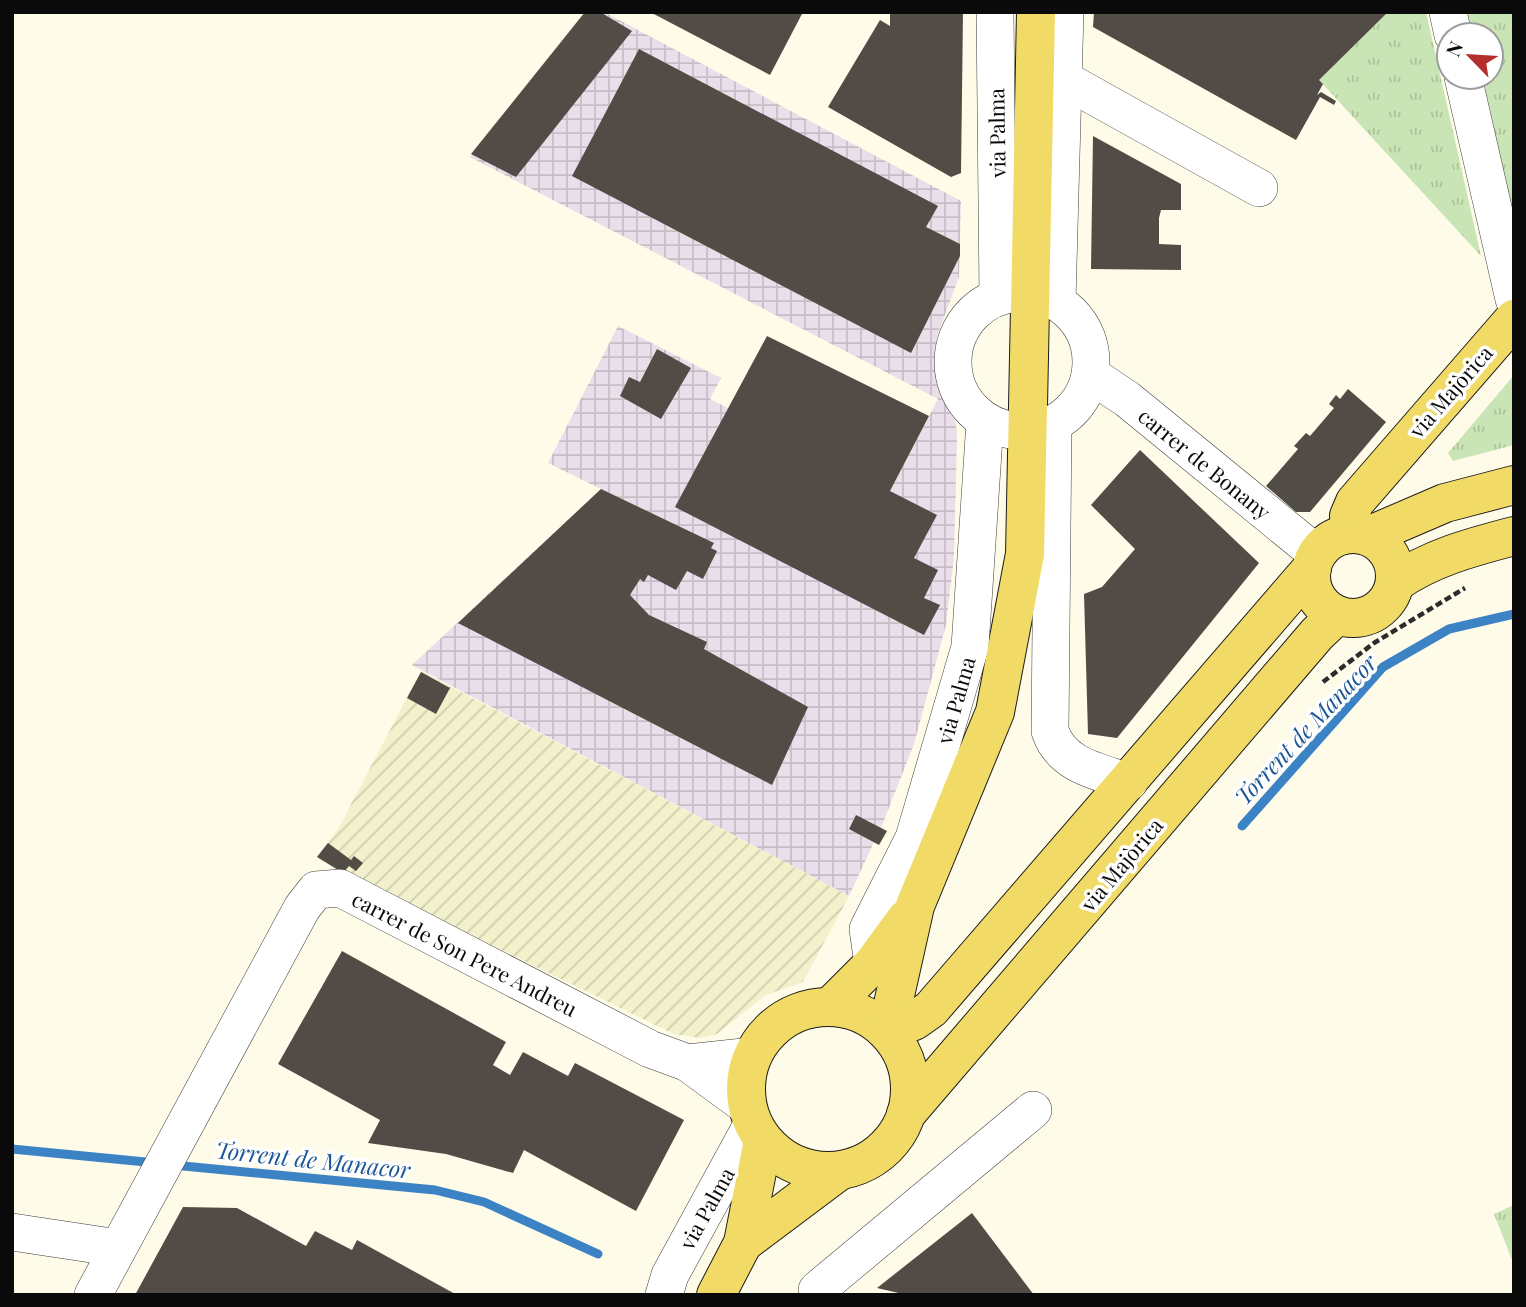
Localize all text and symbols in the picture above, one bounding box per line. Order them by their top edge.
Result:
north arrow [1435,21,1505,91]
text: N [1439,36,1468,60]
street label: via Palma [981,87,1011,179]
street label: via Majòrica [1401,338,1498,444]
street label: carrer de Bonany [1133,401,1277,525]
water label: Torrent de Manacor [1227,646,1384,811]
street label: via Palma [929,653,981,748]
street label: via Majòrica [1073,811,1169,917]
street label: carrer de Son Pere Andreu [348,884,582,1022]
water label: Torrent de Manacor [214,1133,413,1185]
street label: via Palma [672,1162,740,1255]

